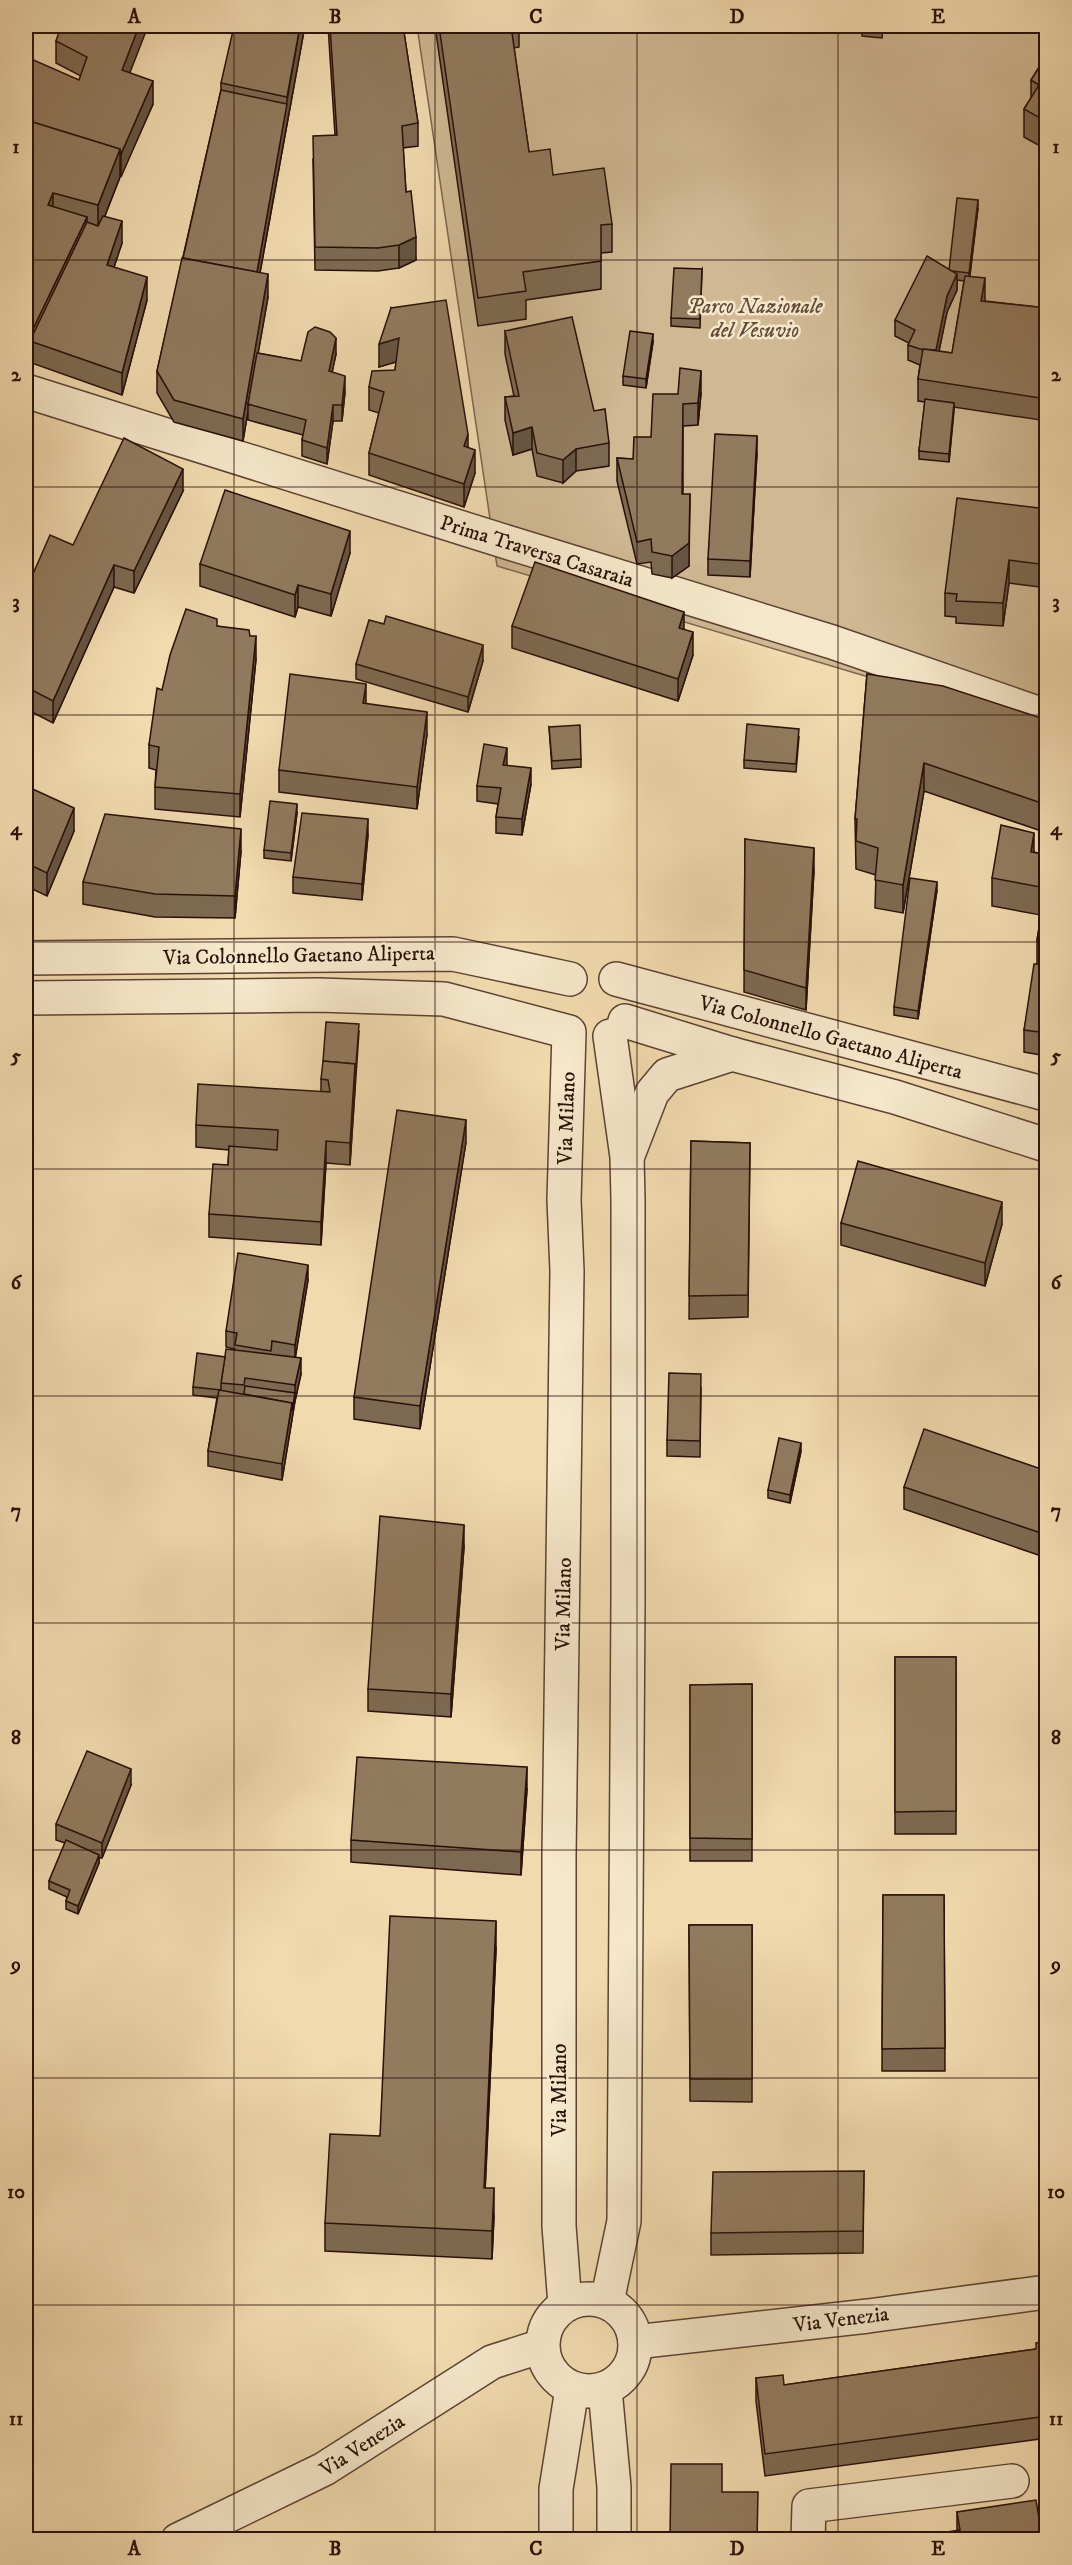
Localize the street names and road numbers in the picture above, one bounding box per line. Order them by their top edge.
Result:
street label: Prima Traversa Casaraia [437,510,637,594]
street label: Via Colonnello Gaetano Aliperta [162,941,435,971]
street label: Via Colonnello Gaetano Aliperta [695,990,965,1086]
street label: Via Milano [552,1071,582,1166]
street label: Via Milano [550,1557,578,1652]
street label: Via Milano [547,2044,573,2137]
street label: Via Venezia [791,2301,890,2339]
street label: Via Venezia [314,2409,410,2483]

